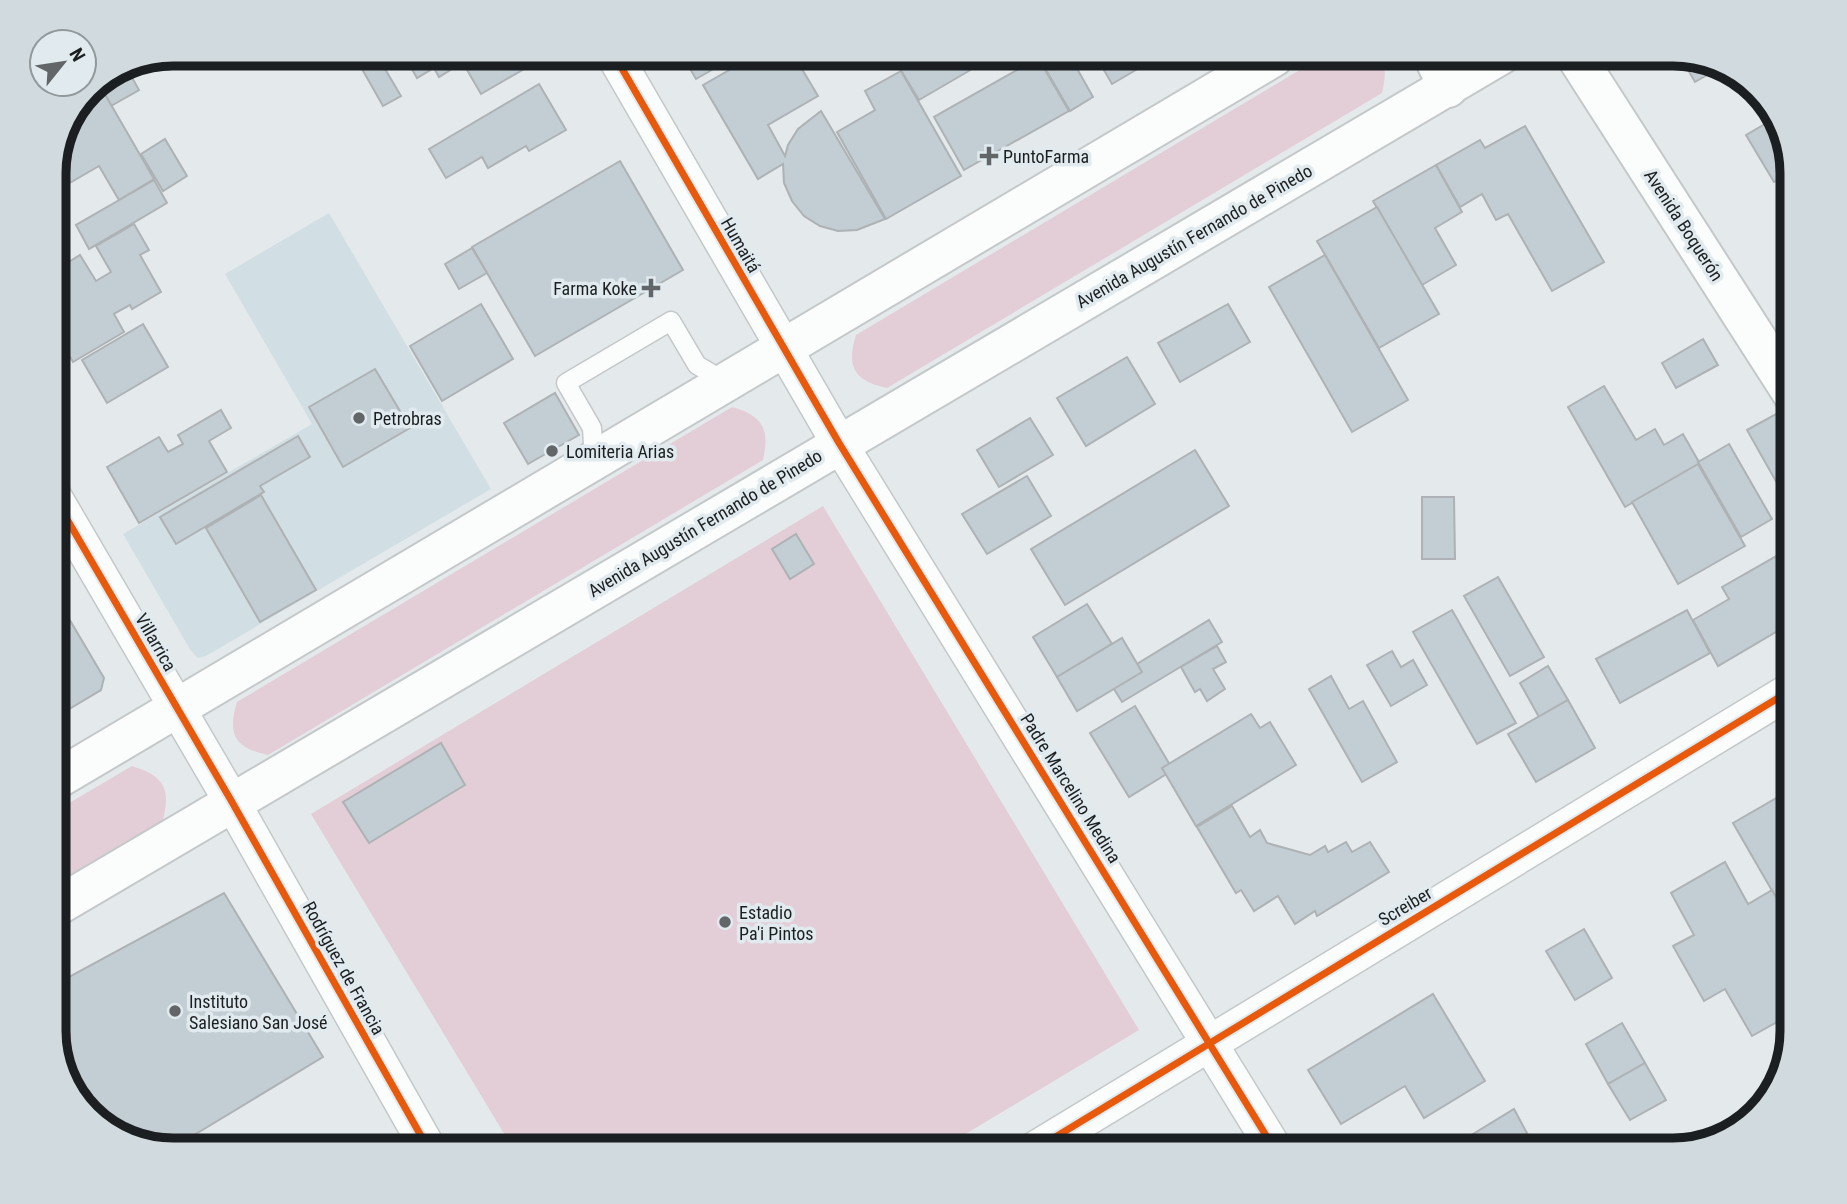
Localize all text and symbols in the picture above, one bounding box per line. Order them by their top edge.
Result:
north arrow [28,28,98,98]
text: N [64,44,90,66]
place label: PuntoFarma [1003,146,1089,167]
marker: PuntoFarma [981,148,997,164]
street label: Avenida Augustín Fernando de Pinedo [1072,160,1316,312]
street label: Avenida Boquerón [1640,165,1728,285]
street label: Humaitá [717,214,765,276]
place label: Farma Koke [553,278,637,299]
marker: Farma Koke [643,280,659,296]
place label: Petrobras [373,408,442,429]
marker: Petrobras [351,410,367,426]
place label: Lomiteria Arias [566,441,674,462]
marker: Lomiteria Arias [544,443,560,459]
street label: Avenida Augustín Fernando de Pinedo [584,445,826,601]
street label: Villarrica [131,609,181,675]
street label: Padre Marcelino Medina [1016,709,1126,867]
street label: Screiber [1375,882,1436,930]
street label: Rodríguez de Francia [299,898,389,1038]
place label: Estadio Pa'i Pintos [739,902,814,944]
marker: Estadio Pa'i Pintos [717,914,733,930]
place label: Instituto Salesiano San José [189,991,328,1033]
marker: Instituto Salesiano San José [167,1003,183,1019]

